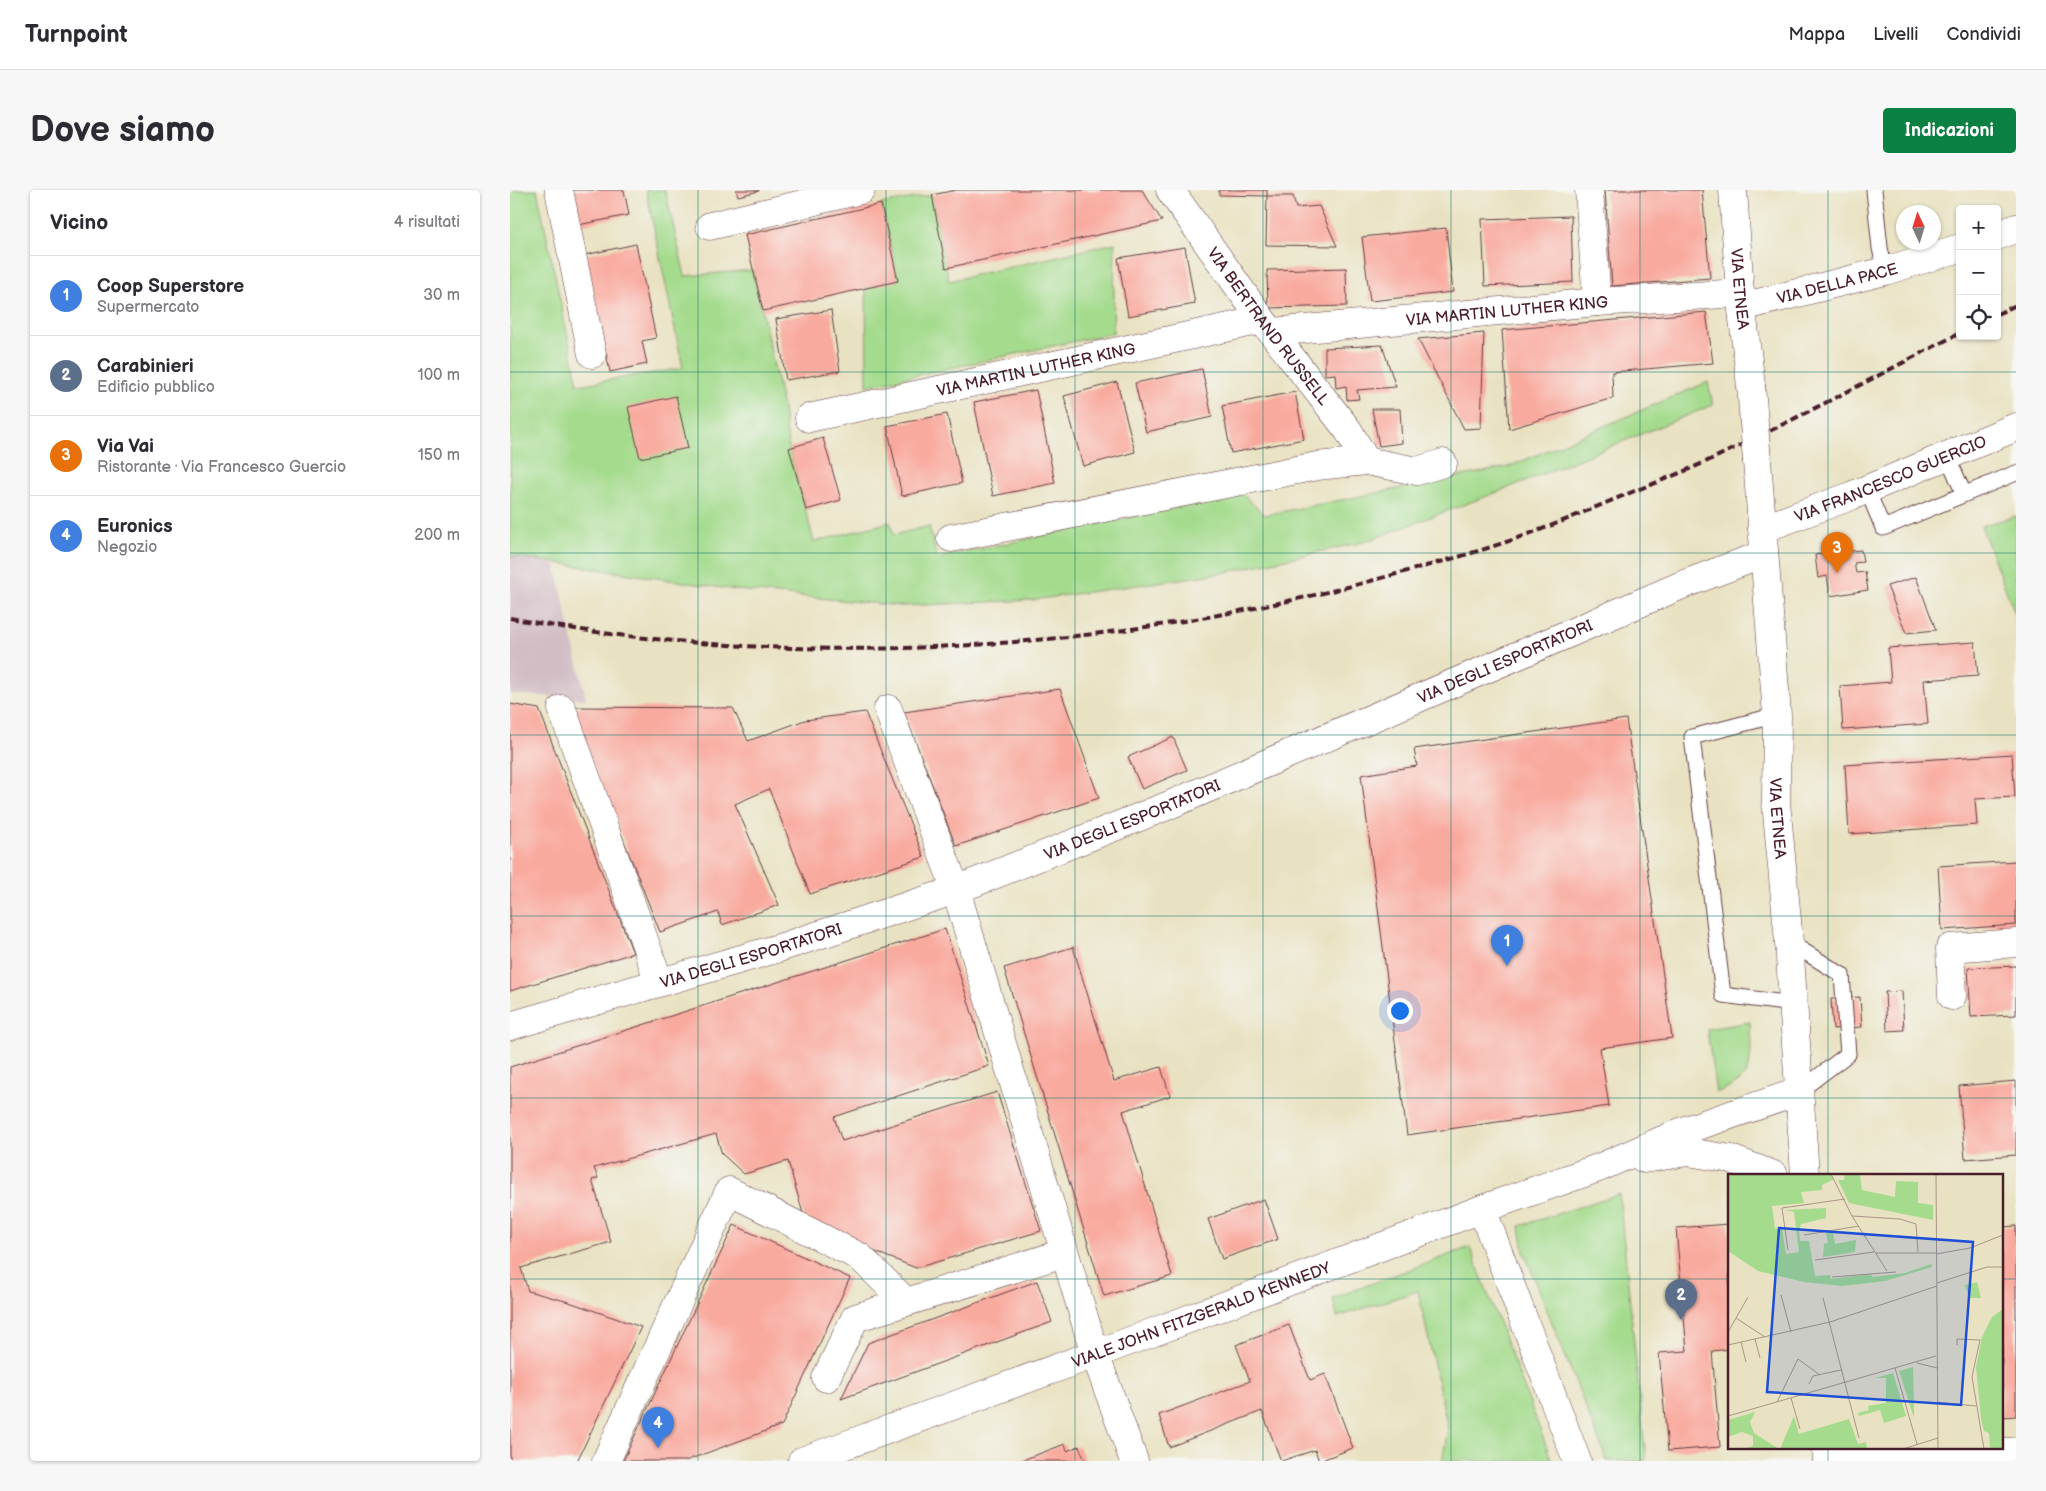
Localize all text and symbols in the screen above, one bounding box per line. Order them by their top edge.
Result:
text: Turnpoint [25,20,128,49]
text: Mappa [1788,24,1845,45]
text: Livelli [1873,24,1919,45]
text: Condividi [1947,24,2021,45]
button: Indicazioni [1883,108,2016,153]
text: Dove siamo [30,109,215,152]
north arrow [1896,205,1941,250]
map controls [1956,205,2001,340]
button: + [1956,205,2001,250]
text: Vicino [50,210,108,235]
text: 4 risultati [394,213,460,232]
street label: VIA BERTRAND RUSSELL [1203,244,1333,410]
street label: VIA ETNEA [1726,248,1752,331]
button: − [1956,250,2001,295]
street label: VIA DELLA PACE [1775,260,1900,309]
text: Coop Superstore [97,275,244,298]
text: 1 [63,286,69,305]
text: 30 m [423,286,460,305]
street label: VIA MARTIN LUTHER KING [1405,293,1609,331]
button: locate [1956,295,2001,340]
text: Supermercato [97,298,199,317]
street label: VIA MARTIN LUTHER KING [935,340,1137,401]
text: Carabinieri [97,355,194,378]
text: 2 [61,366,71,385]
text: 100 m [417,366,460,385]
text: Edificio pubblico [97,378,215,397]
street label: VIA FRANCESCO GUERCIO [1792,432,1990,527]
text: Via Vai [97,435,154,458]
text: 3 [61,446,71,465]
text: 150 m [418,446,460,465]
text: Ristorante · Via Francesco Guercio [97,458,346,477]
text: Euronics [97,515,173,538]
text: 4 [61,526,71,545]
text: 200 m [414,526,460,545]
pin: 3 [1821,532,1853,573]
text: Negozio [97,538,157,557]
street label: VIA DEGLI ESPORTATORI [1415,616,1596,708]
street label: VIA DEGLI ESPORTATORI [1042,776,1224,865]
street label: VIA ETNEA [1765,777,1789,860]
street label: VIA DEGLI ESPORTATORI [658,920,844,993]
pin: 1 [1491,925,1523,966]
your location [1387,998,1413,1024]
inset map [1728,1174,2004,1448]
street label: VIALE JOHN FITZGERALD KENNEDY [1069,1258,1334,1373]
pin: 2 [1665,1279,1697,1320]
pin: 4 [642,1407,674,1448]

